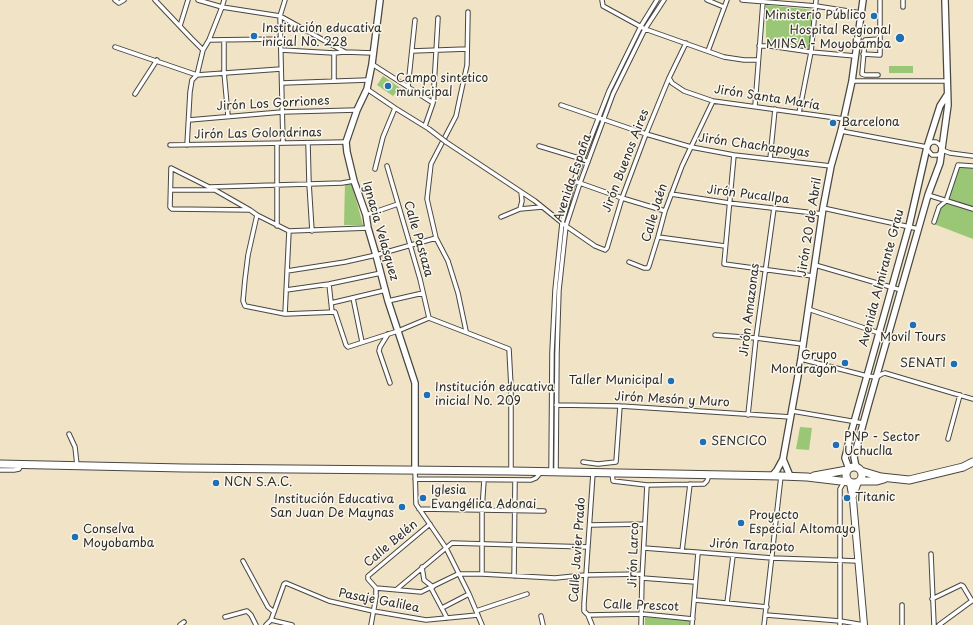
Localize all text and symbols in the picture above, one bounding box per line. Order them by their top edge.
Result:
place label: Ministerio Público [765,9,866,23]
marker: Ministerio Público [869,11,879,21]
place label: Institución educativa inicial No. 228 [262,22,382,50]
place label: Hospital Regional MINSA - Moyobamba [766,24,891,52]
marker: Institución educativa inicial No. 228 [249,31,259,41]
marker: Hospital Regional MINSA - Moyobamba [894,32,906,44]
place label: Campo sintetico municipal [396,72,488,100]
marker: Campo sintetico municipal [383,81,393,91]
street label: Jirón Santa María [713,83,821,113]
street label: Jirón Los Gorriones [216,94,330,114]
street label: Jirón Buenos Aires [600,107,652,215]
place label: Barcelona [841,116,900,130]
marker: Barcelona [828,118,838,128]
street label: Jirón Las Golondrinas [194,126,322,142]
street label: Jirón Chachapoyas [698,131,810,161]
street label: Avenida España [551,132,595,224]
street label: Jirón 20 de Abril [795,176,825,278]
street label: Ignacia Velasquez [359,180,401,282]
street label: Calle Jaén [639,182,671,244]
street label: Jirón Pucallpa [706,183,790,207]
street label: Calle Pastaza [400,199,436,279]
street label: Avenida Almirante Grau [857,208,907,348]
street label: Jirón Amazonas [737,263,763,357]
marker: Movil Tours [908,320,918,330]
place label: Movil Tours [880,331,946,345]
place label: Grupo Mondragón [771,349,837,377]
place label: SENATI [900,357,946,371]
marker: Grupo Mondragón [840,358,850,368]
marker: SENATI [949,359,959,369]
place label: Taller Municipal [569,374,663,388]
marker: Taller Municipal [666,376,676,386]
place label: Institución educativa inicial No. 209 [435,381,555,409]
marker: Institución educativa inicial No. 209 [422,390,432,400]
street label: Jirón Mesón y Muro [614,390,730,410]
place label: PNP - Sector Uchuclla [844,431,920,459]
place label: SENCICO [711,435,767,449]
marker: SENCICO [698,437,708,447]
marker: PNP - Sector Uchuclla [831,440,841,450]
place label: NCN S.A.C. [224,476,292,490]
marker: NCN S.A.C. [211,478,221,488]
place label: Iglesia Evangélica Adonai [431,484,536,512]
place label: Titanic [855,491,895,505]
place label: Institución Educativa San Juan De Maynas [270,493,394,521]
marker: Iglesia Evangélica Adonai [418,493,428,503]
marker: Titanic [842,493,852,503]
street label: Calle Javier Prado [567,497,589,603]
marker: Institución Educativa San Juan De Maynas [397,502,407,512]
place label: Proyecto Especial Altomayo [749,509,856,537]
street label: Calle Belén [361,517,421,571]
marker: Proyecto Especial Altomayo [736,518,746,528]
street label: Jirón Larco [626,522,642,588]
place label: Conselva Moyobamba [83,523,154,551]
marker: Conselva Moyobamba [70,532,80,542]
street label: Jirón Tarapoto [709,537,795,555]
street label: Pasaje Galilea [337,586,421,616]
street label: Calle Prescot [603,597,679,615]

